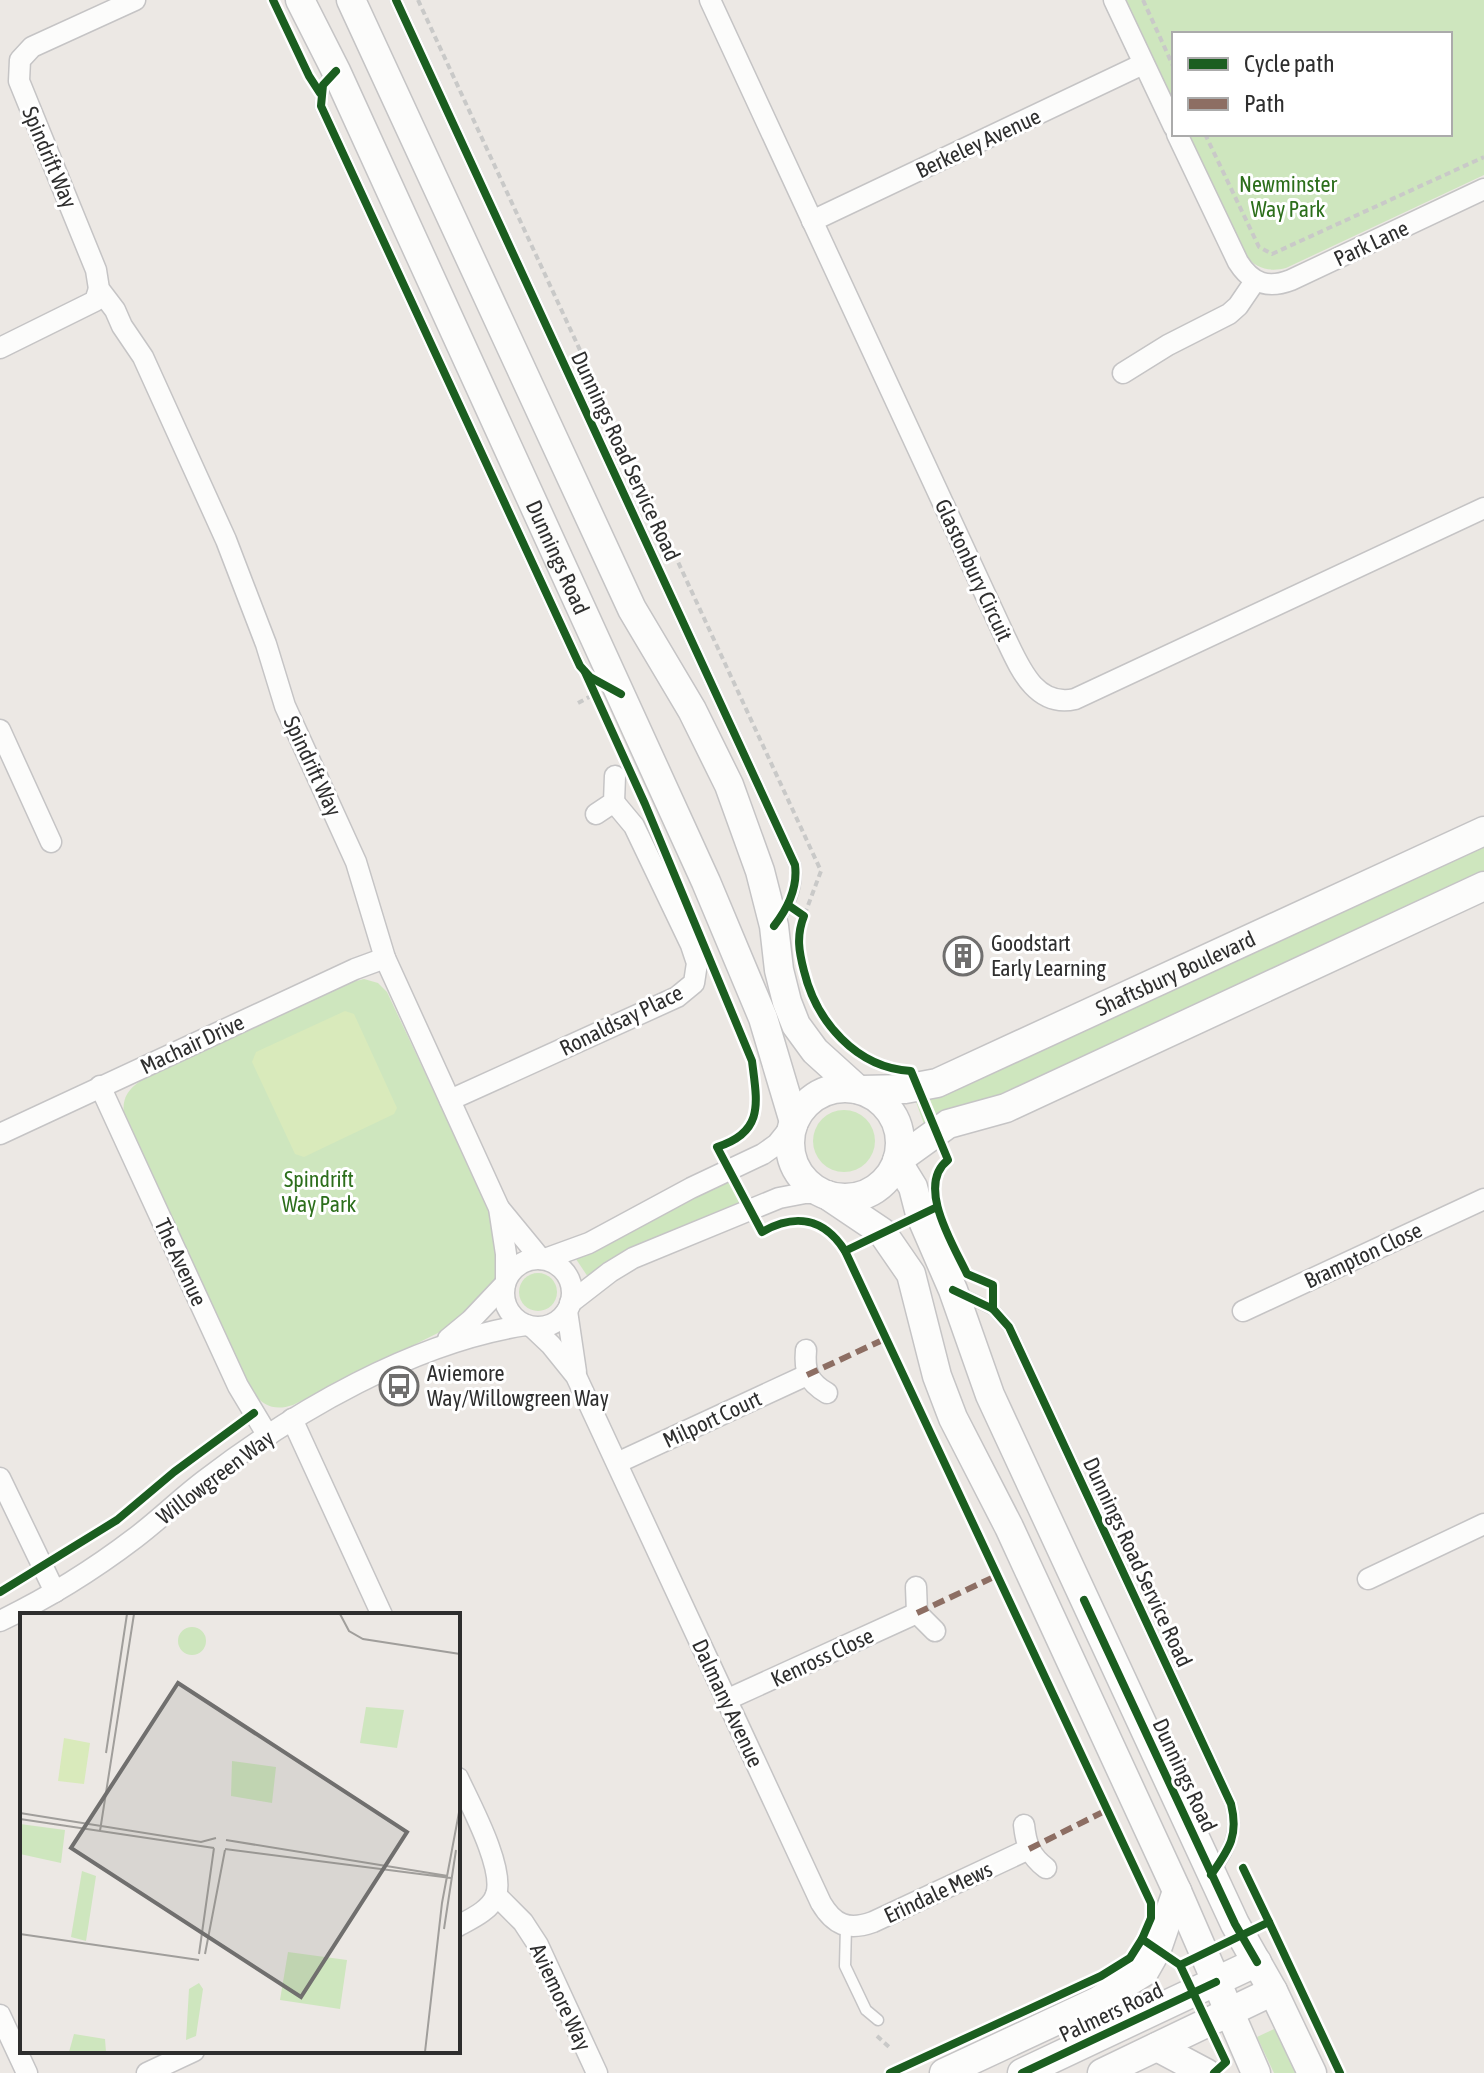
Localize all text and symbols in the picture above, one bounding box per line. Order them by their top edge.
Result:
legend [1172,32,1452,136]
text: Cycle path [1244,50,1335,77]
text: Path [1244,90,1285,117]
street label: Spindrift Way [17,102,83,212]
street label: Berkeley Avenue [912,103,1044,183]
park label: Newminster Way Park [1239,171,1337,222]
street label: Park Lane [1330,214,1412,272]
street label: Dunnings Road Service Road [566,347,686,565]
street label: Glastonbury Circuit [930,495,1018,645]
street label: Dunnings Road [521,496,595,618]
street label: Spindrift Way [279,712,347,820]
street label: Shaftsbury Boulevard [1091,925,1259,1021]
place label: Goodstart Early Learning [991,930,1106,981]
building icon: Goodstart Early Learning [942,935,984,977]
street label: Ronaldsay Place [555,979,687,1061]
street label: Machair Drive [136,1009,248,1079]
park label: Spindrift Way Park [282,1166,356,1217]
street label: The Avenue [149,1214,213,1310]
street label: Brampton Close [1300,1216,1426,1294]
place label: Aviemore Way/Willowgreen Way [427,1360,609,1411]
bus stop icon: Aviemore Way/Willowgreen Way [378,1365,420,1407]
street label: Milport Court [659,1385,765,1453]
street label: Willowgreen Way [151,1425,279,1529]
street label: Dunnings Road Service Road [1078,1453,1198,1671]
inset map [20,1613,460,2053]
street label: Kenross Close [767,1622,877,1692]
street label: Dalmany Avenue [687,1635,769,1771]
street label: Dunnings Road [1147,1714,1223,1836]
street label: Erindale Mews [880,1856,996,1928]
street label: Aviemore Way [525,1939,597,2055]
street label: Palmers Road [1055,1977,1167,2047]

